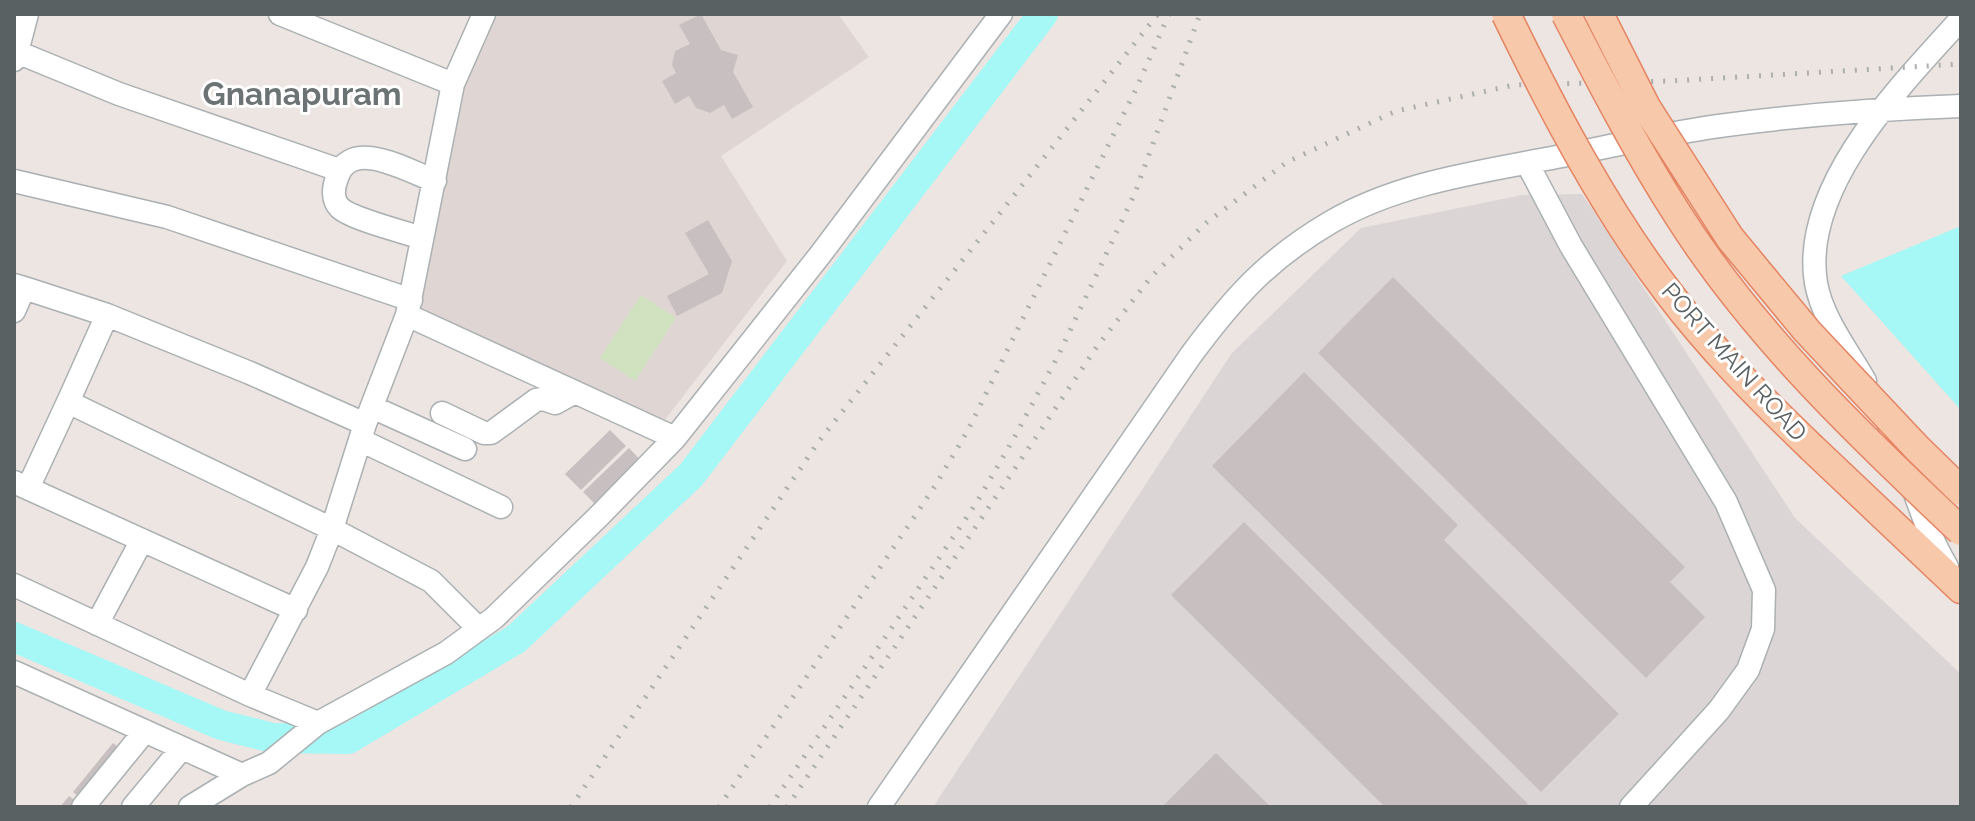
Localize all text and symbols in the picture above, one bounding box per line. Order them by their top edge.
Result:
district label: Gnanapuram [202,75,402,112]
street label: PORT MAIN ROAD [1656,277,1813,447]

